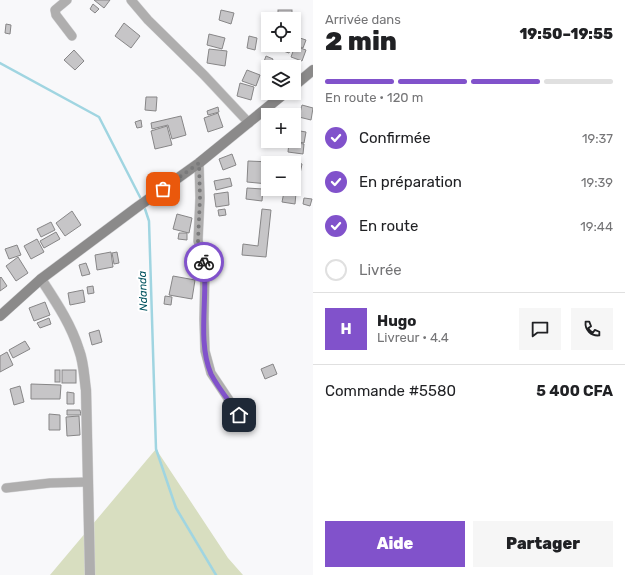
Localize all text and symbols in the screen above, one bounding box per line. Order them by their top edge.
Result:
map controls [261,12,301,196]
button: locate [261,12,301,52]
text: Arrivée dans [325,12,401,27]
text: 19:50–19:55 [519,25,613,43]
text: 2 min [325,26,397,57]
button: layers [261,60,301,100]
text: En route · 120 m [325,90,423,105]
button: + [261,108,301,148]
icon: check [325,127,347,149]
text: Confirmée [359,129,431,147]
text: 19:37 [582,131,613,146]
button: − [261,156,301,196]
icon: check [325,171,347,193]
pin [146,172,180,206]
text: En préparation [359,173,462,191]
text: 19:39 [581,175,613,190]
icon: bag [152,178,174,200]
icon: check [325,215,347,237]
text: En route [359,217,418,235]
text: 19:44 [580,219,613,234]
courier [184,242,224,282]
icon: bike [193,251,215,273]
text: Livrée [359,261,402,279]
water label: Ndanda [136,270,150,311]
button: chat [519,308,561,350]
button: phone [571,308,613,350]
text: Hugo [377,312,416,330]
text: H [340,320,352,338]
text: Livreur · 4.4 [377,330,449,345]
text: Commande #5580 [325,382,456,400]
text: 5 400 CFA [536,382,613,400]
pin [222,398,256,432]
icon: home [228,404,250,426]
button: Aide [325,521,465,567]
button: Partager [473,521,613,567]

